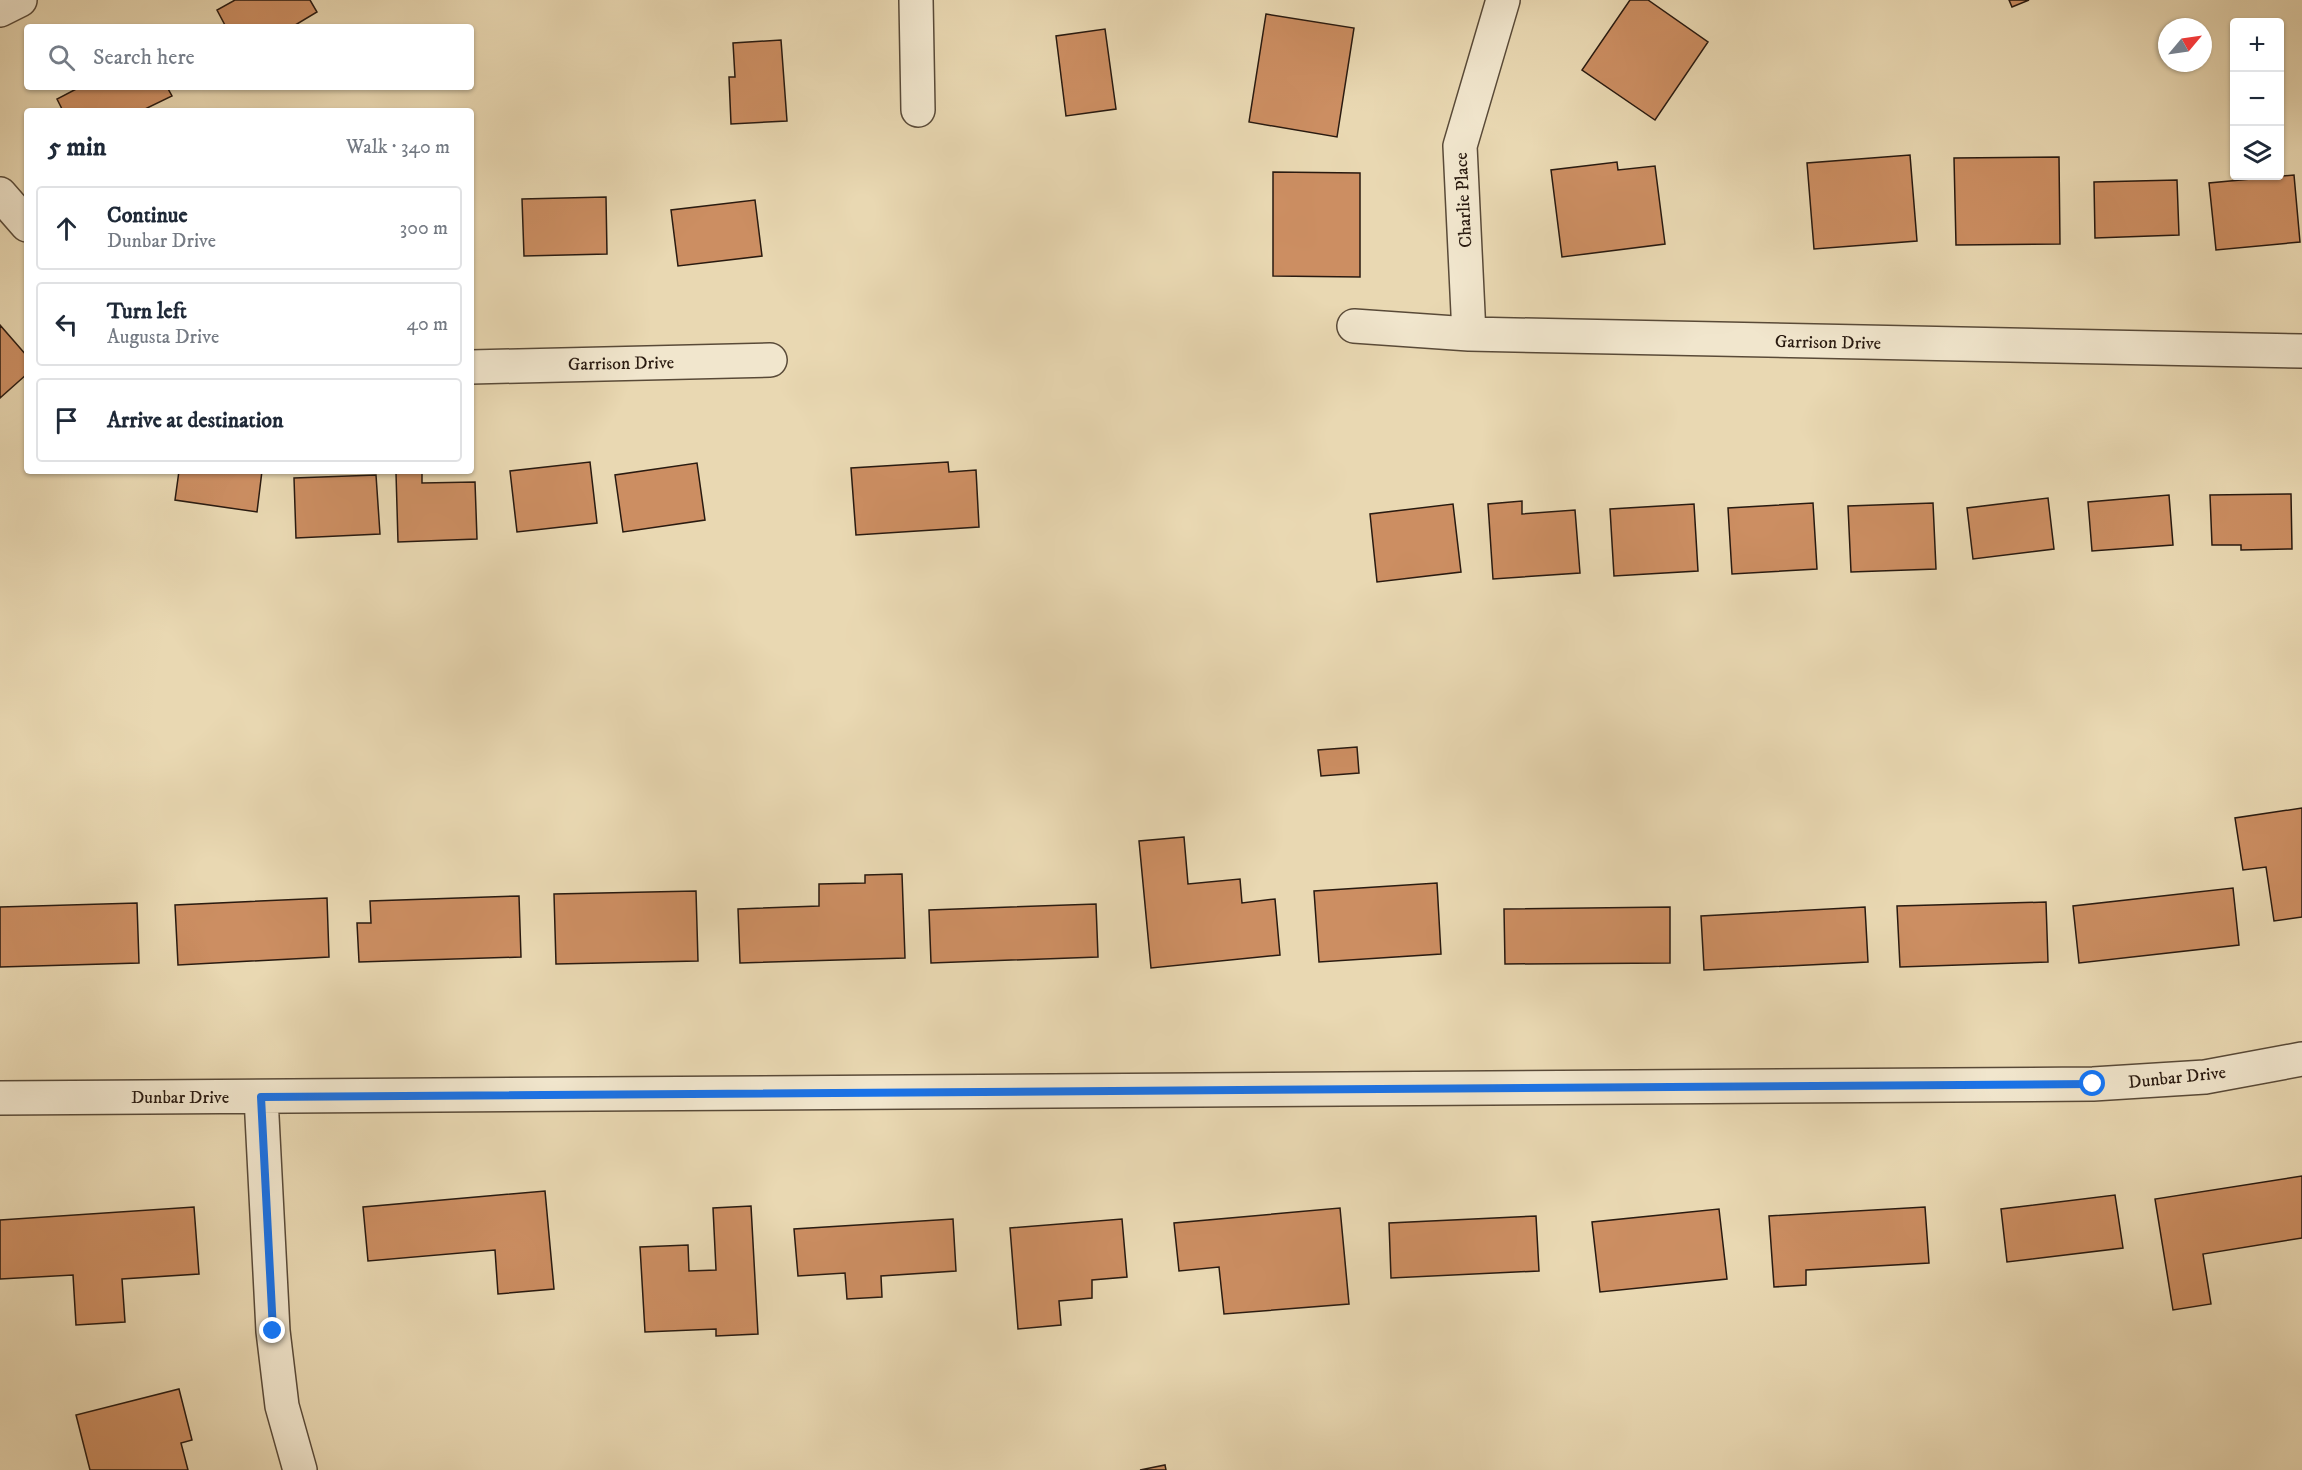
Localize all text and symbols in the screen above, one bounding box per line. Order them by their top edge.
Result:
north arrow [2158,18,2212,72]
map controls [2230,18,2284,180]
button: + [2230,18,2284,72]
search box [24,24,474,90]
icon: search [45,41,78,74]
text: Search here [93,44,195,71]
button: − [2230,72,2284,126]
button: layers [2230,126,2284,180]
text: 5 min [48,131,106,164]
text: Walk · 340 m [346,135,450,160]
street label: Charlie Place [1451,152,1477,248]
text: Continue [107,202,188,229]
icon: ahead [50,212,83,245]
text: 300 m [400,216,448,241]
text: Dunbar Drive [107,229,216,254]
text: Turn left [107,298,187,325]
icon: left [50,308,83,341]
text: 40 m [406,312,448,337]
text: Augusta Drive [107,325,219,350]
street label: Garrison Drive [1775,331,1881,355]
street label: Garrison Drive [568,352,674,376]
icon: arrive [50,404,83,437]
text: Arrive at destination [107,407,284,434]
street label: Dunbar Drive [2127,1062,2227,1094]
route start [2079,1070,2105,1096]
street label: Dunbar Drive [131,1087,229,1109]
route end [259,1317,285,1343]

